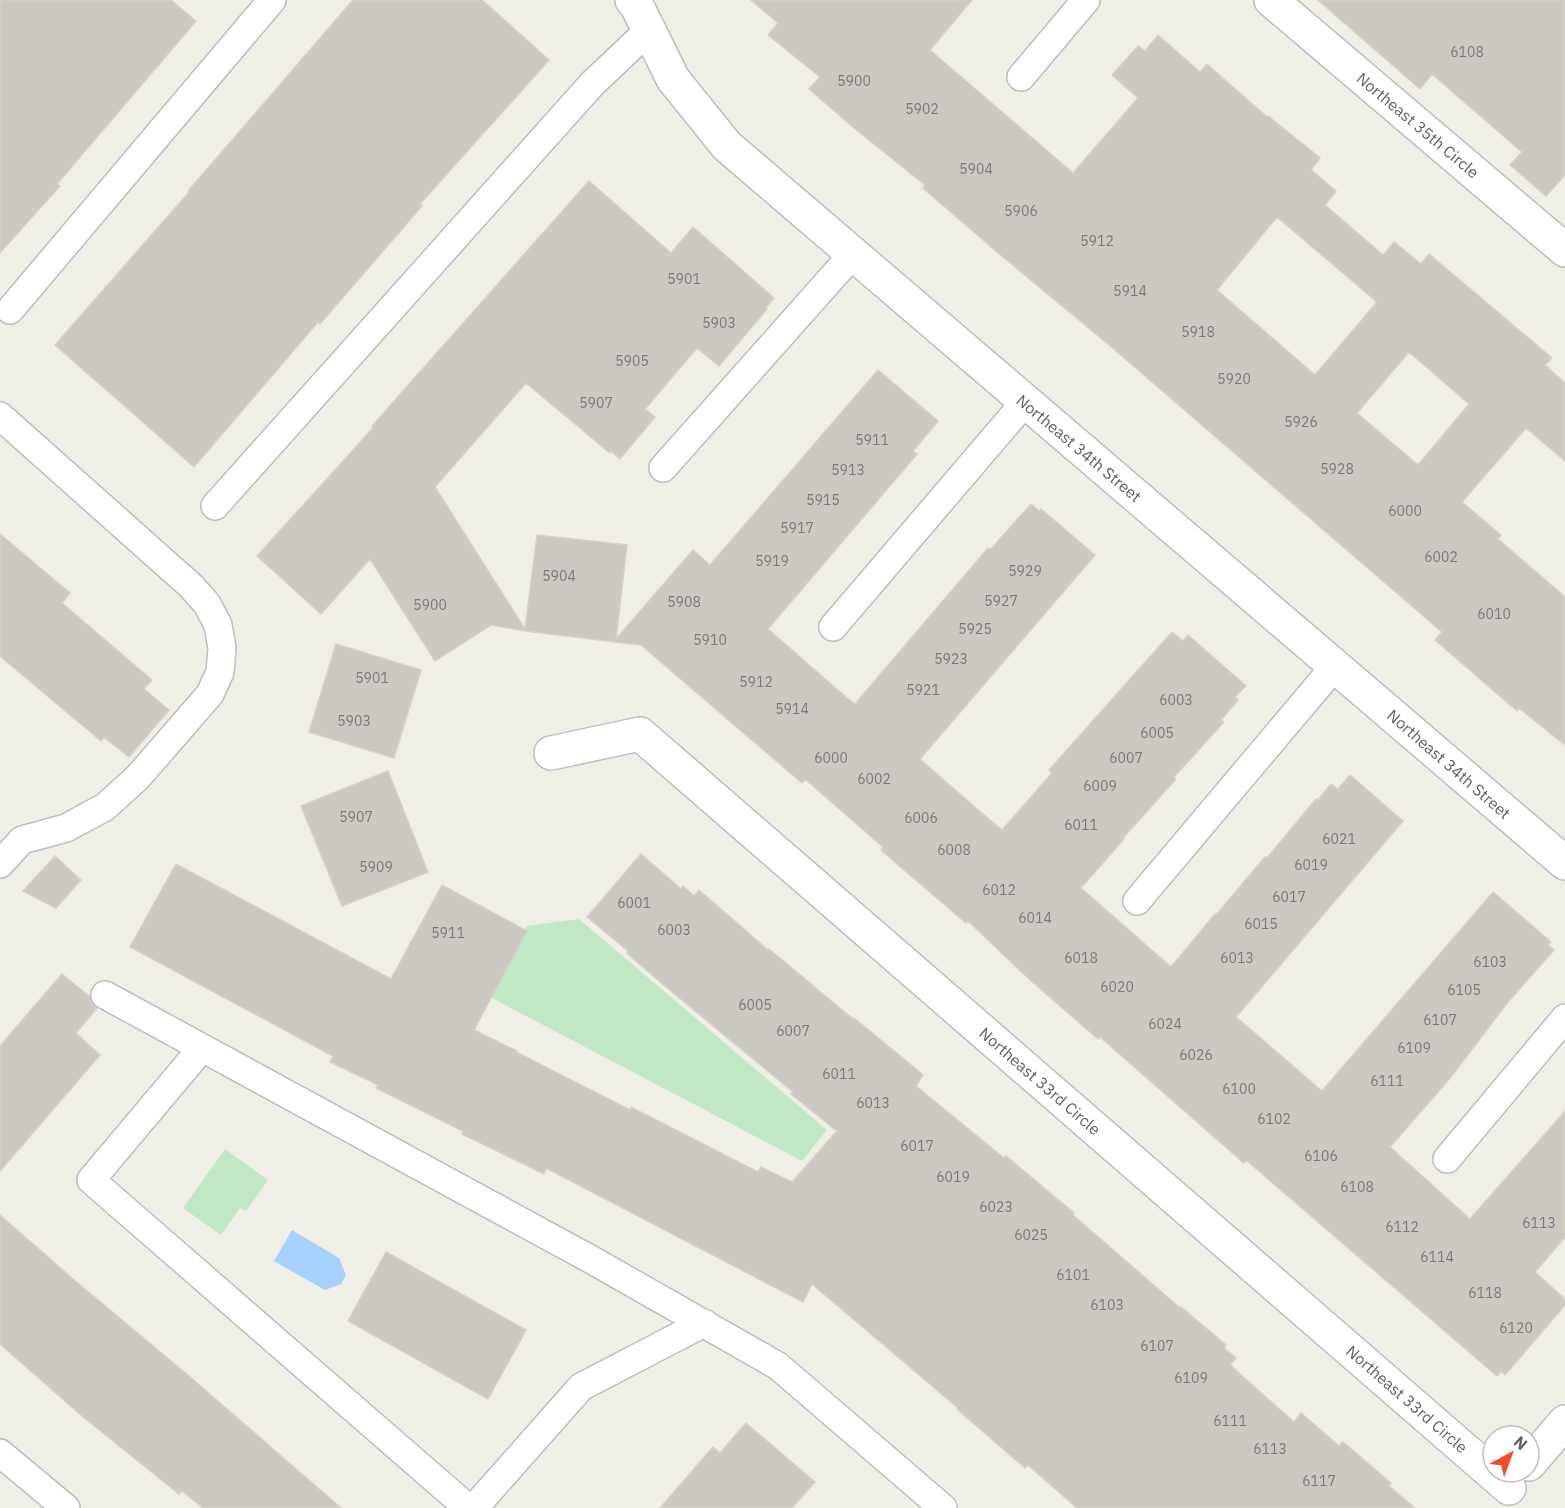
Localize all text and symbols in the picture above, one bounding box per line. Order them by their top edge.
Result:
house number: 6108 [1450,43,1484,61]
street label: Northeast 35th Circle [1353,68,1484,182]
house number: 5900 [837,72,871,90]
house number: 5902 [905,100,939,118]
house number: 5904 [959,160,993,178]
house number: 5906 [1004,202,1038,220]
house number: 5912 [1080,232,1114,250]
house number: 5901 [667,270,701,288]
house number: 5914 [1113,282,1147,300]
house number: 5903 [702,314,736,332]
house number: 5918 [1181,323,1215,341]
house number: 5905 [615,352,649,370]
house number: 5920 [1217,370,1251,388]
street label: Northeast 34th Street [1012,390,1146,506]
house number: 5907 [579,394,613,412]
house number: 5926 [1284,413,1318,431]
house number: 5911 [855,431,889,449]
house number: 5928 [1320,460,1354,478]
house number: 5913 [831,461,865,479]
house number: 5915 [806,491,840,509]
house number: 6000 [1388,502,1422,520]
house number: 5917 [780,519,814,537]
house number: 6002 [1424,548,1458,566]
house number: 5919 [755,552,789,570]
house number: 5929 [1008,562,1042,580]
house number: 5904 [542,567,576,585]
house number: 5927 [984,592,1018,610]
house number: 5908 [667,593,701,611]
house number: 5900 [413,596,447,614]
house number: 6010 [1477,605,1511,623]
house number: 5925 [958,620,992,638]
house number: 5910 [693,631,727,649]
house number: 5923 [934,650,968,668]
house number: 5901 [355,669,389,687]
house number: 5912 [739,673,773,691]
house number: 5921 [906,681,940,699]
house number: 6003 [1159,691,1193,709]
house number: 5914 [775,700,809,718]
street label: Northeast 34th Street [1383,705,1515,823]
house number: 5903 [337,712,371,730]
house number: 6005 [1140,724,1174,742]
house number: 6000 [814,749,848,767]
house number: 6007 [1109,749,1143,767]
house number: 6002 [857,770,891,788]
house number: 6009 [1083,777,1117,795]
house number: 5907 [339,808,373,826]
house number: 6006 [904,809,938,827]
house number: 6011 [1064,816,1098,834]
house number: 6021 [1322,830,1356,848]
house number: 6008 [937,841,971,859]
house number: 6019 [1294,856,1328,874]
house number: 5909 [359,858,393,876]
house number: 6012 [982,881,1016,899]
house number: 6017 [1272,888,1306,906]
house number: 6001 [617,894,651,912]
house number: 6014 [1018,909,1052,927]
house number: 6015 [1244,915,1278,933]
house number: 6003 [657,921,691,939]
house number: 5911 [431,924,465,942]
house number: 6018 [1064,949,1098,967]
house number: 6013 [1220,949,1254,967]
house number: 6103 [1473,953,1507,971]
house number: 6020 [1100,978,1134,996]
house number: 6105 [1447,981,1481,999]
house number: 6005 [738,996,772,1014]
house number: 6107 [1423,1011,1457,1029]
house number: 6024 [1148,1015,1182,1033]
house number: 6007 [776,1022,810,1040]
street label: Northeast 33rd Circle [975,1023,1105,1139]
house number: 6109 [1397,1039,1431,1057]
house number: 6026 [1179,1046,1213,1064]
house number: 6011 [822,1065,856,1083]
house number: 6111 [1370,1072,1404,1090]
house number: 6100 [1222,1080,1256,1098]
house number: 6013 [856,1094,890,1112]
house number: 6102 [1257,1110,1291,1128]
house number: 6017 [900,1137,934,1155]
house number: 6106 [1304,1147,1338,1165]
house number: 6019 [936,1168,970,1186]
house number: 6108 [1340,1178,1374,1196]
house number: 6023 [979,1198,1013,1216]
house number: 6113 [1522,1214,1556,1232]
house number: 6112 [1385,1218,1419,1236]
house number: 6025 [1014,1226,1048,1244]
house number: 6114 [1420,1248,1454,1266]
house number: 6101 [1056,1266,1090,1284]
house number: 6118 [1468,1284,1502,1302]
house number: 6103 [1090,1296,1124,1314]
house number: 6120 [1499,1319,1533,1337]
house number: 6107 [1140,1337,1174,1355]
street label: Northeast 33rd Circle [1342,1341,1472,1457]
house number: 6109 [1174,1369,1208,1387]
house number: 6111 [1213,1412,1247,1430]
north arrow [1481,1424,1541,1484]
text: N [1510,1431,1532,1454]
house number: 6113 [1253,1440,1287,1458]
house number: 6117 [1302,1472,1336,1490]

